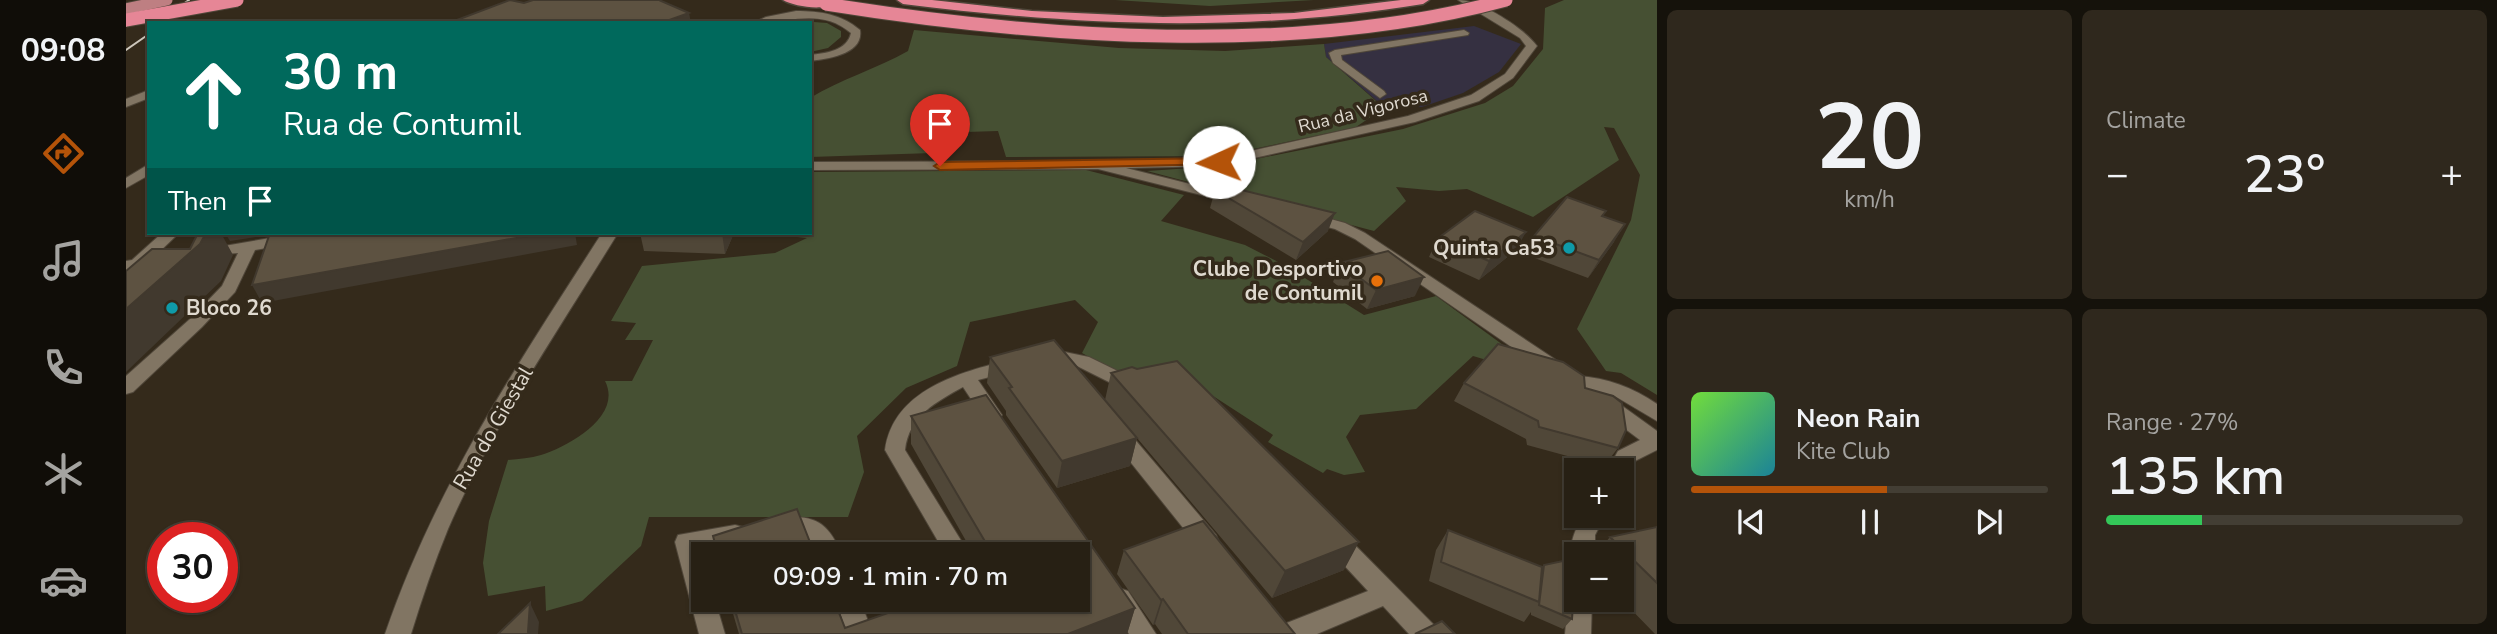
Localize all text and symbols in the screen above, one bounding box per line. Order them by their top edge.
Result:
text: 09:08 [21,29,105,72]
text: 30 m [283,39,398,106]
icon: ahead [168,49,259,140]
text: 20 [1815,76,1924,200]
street label: Rua da Vigorosa [1296,83,1430,139]
pin [910,94,970,166]
text: Rua de Contumil [283,103,521,146]
icon: arrive [921,105,959,143]
text: Climate [2106,105,2186,136]
position arrow [1182,125,1256,199]
icon: directions [39,129,88,178]
text: 23° [2244,139,2325,210]
text: − [2106,149,2129,200]
text: + [2440,149,2463,200]
icon: arrive [241,182,279,220]
text: Then [168,184,227,219]
text: km/h [1844,184,1895,215]
place label: Quinta Ca53 [1433,234,1555,262]
icon: music [39,236,88,285]
marker: Quinta Ca53 [1561,240,1577,256]
place label: Clube Desportivo de Contumil [1193,255,1363,307]
marker: Clube Desportivo de Contumil [1369,273,1385,289]
place label: Bloco 26 [186,294,272,322]
marker: Bloco 26 [164,300,180,316]
icon: phone [39,343,88,392]
street label: Rua do Giestal [446,361,540,495]
text: Neon Rain [1796,401,1921,436]
text: Range · 27% [2106,407,2238,438]
text: Kite Club [1796,436,1890,467]
text: 135 km [2106,441,2285,512]
icon: climate [39,449,88,498]
map controls [1564,458,1634,612]
button: + [1564,458,1634,528]
icon: previous [1732,503,1770,541]
icon: pause [1851,503,1889,541]
icon: next [1970,503,2008,541]
speed limit sign: 30 [147,522,238,613]
button: − [1564,542,1634,612]
icon: car [39,556,88,605]
text: 09:09 · 1 min · 70 m [773,559,1008,594]

